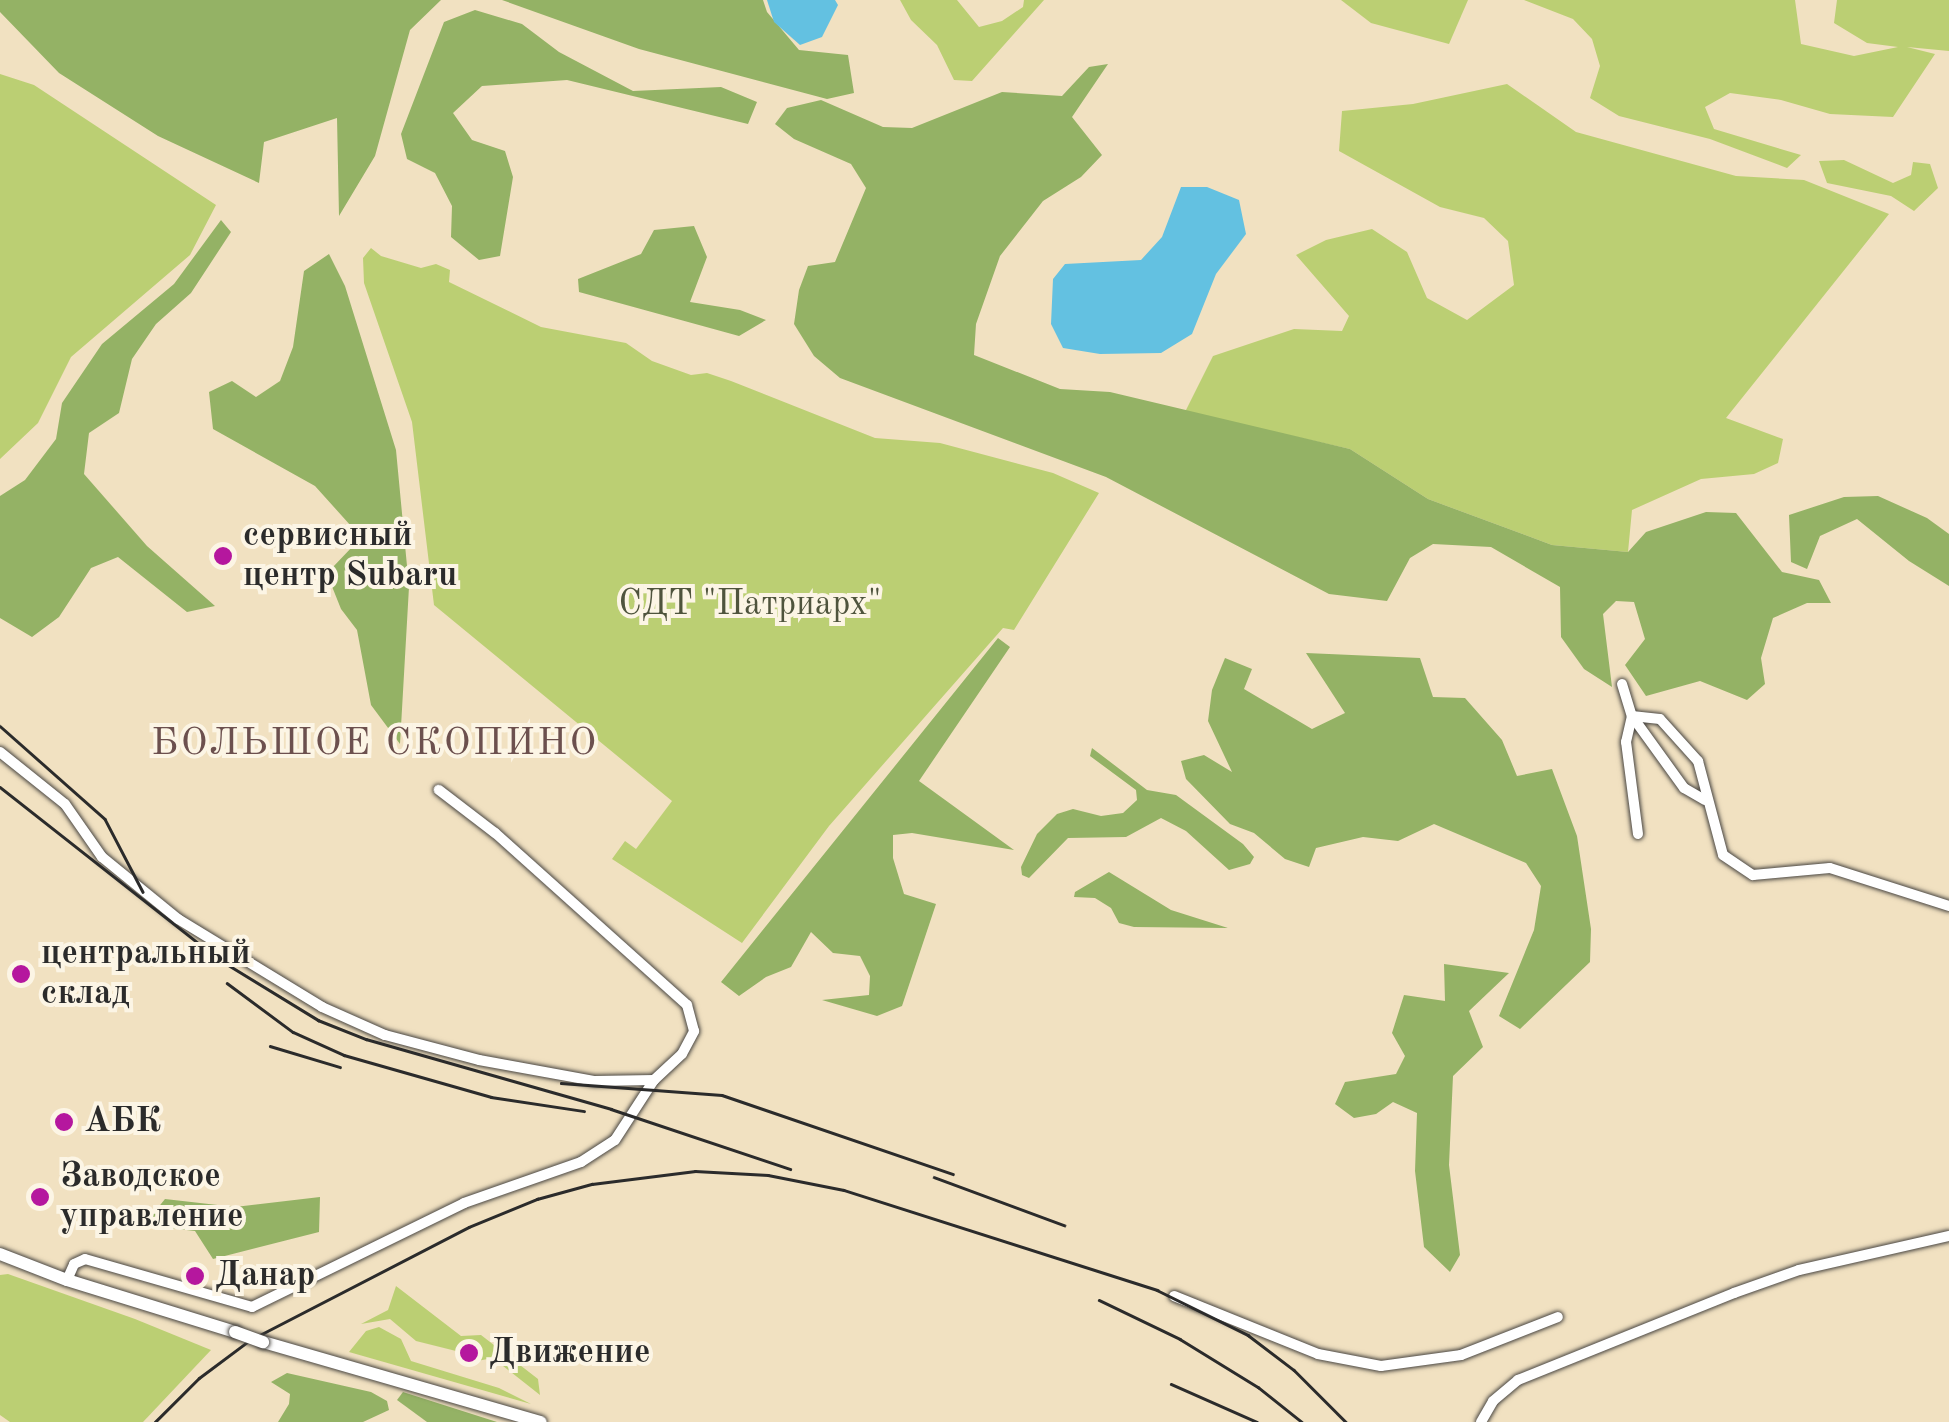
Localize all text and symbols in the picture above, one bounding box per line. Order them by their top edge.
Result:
place label: сервисный центр Subaru [243,515,457,597]
marker: сервисный центр Subaru [212,545,234,567]
park label: СДТ "Патриарх" [619,584,881,626]
district label: БОЛЬШОЕ СКОПИНО [151,722,599,768]
place label: центральный склад [41,933,251,1015]
marker: центральный склад [10,963,32,985]
place label: АБК [84,1101,161,1143]
marker: АБК [53,1111,75,1133]
place label: Заводское управление [60,1156,244,1238]
marker: Заводское управление [29,1186,51,1208]
place label: Данар [215,1255,315,1297]
marker: Данар [184,1265,206,1287]
place label: Движение [489,1332,650,1374]
marker: Движение [458,1342,480,1364]

